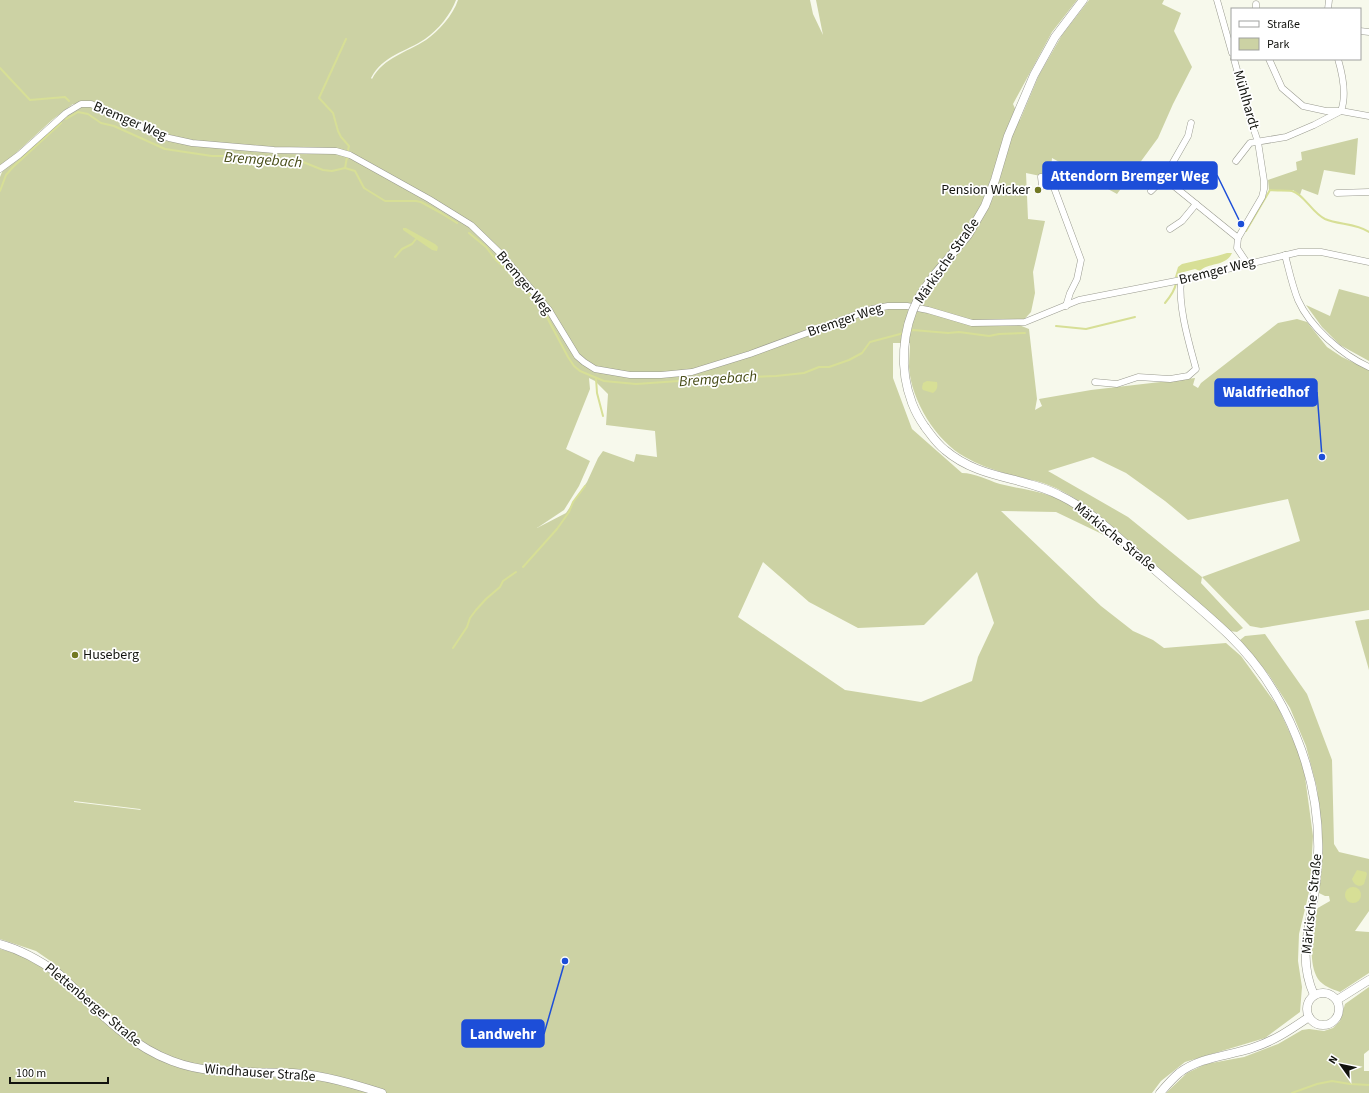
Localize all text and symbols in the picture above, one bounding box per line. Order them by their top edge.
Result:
legend [1231,8,1361,60]
text: Straße [1267,16,1300,33]
text: Park [1267,36,1289,53]
street label: Mühlhardt [1228,68,1264,132]
street label: Bremger Weg [90,97,170,145]
water label: Bremgebach [223,147,303,173]
callout: Attendorn Bremger Weg [1043,162,1217,189]
text: Attendorn Bremger Weg [1050,166,1209,187]
place label: Pension Wicker [941,180,1030,200]
marker: Pension Wicker [1033,185,1043,195]
street label: Märkische Straße [910,214,984,308]
street label: Bremger Weg [491,247,557,319]
street label: Bremger Weg [1177,252,1257,290]
street label: Bremger Weg [805,298,885,342]
water label: Bremgebach [678,366,758,392]
callout: Waldfriedhof [1215,379,1317,406]
text: Waldfriedhof [1223,382,1310,403]
street label: Märkische Straße [1070,498,1160,576]
place label: Huseberg [83,645,139,665]
marker: Huseberg [70,650,80,660]
street label: Märkische Straße [1297,853,1327,955]
street label: Plettenberger Straße [40,958,146,1052]
callout: Landwehr [462,1020,544,1047]
text: Landwehr [470,1024,536,1045]
north arrow [1321,1045,1361,1085]
text: N [1325,1053,1341,1067]
scale bar [10,1059,108,1085]
street label: Windhauser Straße [204,1059,316,1087]
text: 100 m [16,1065,46,1082]

